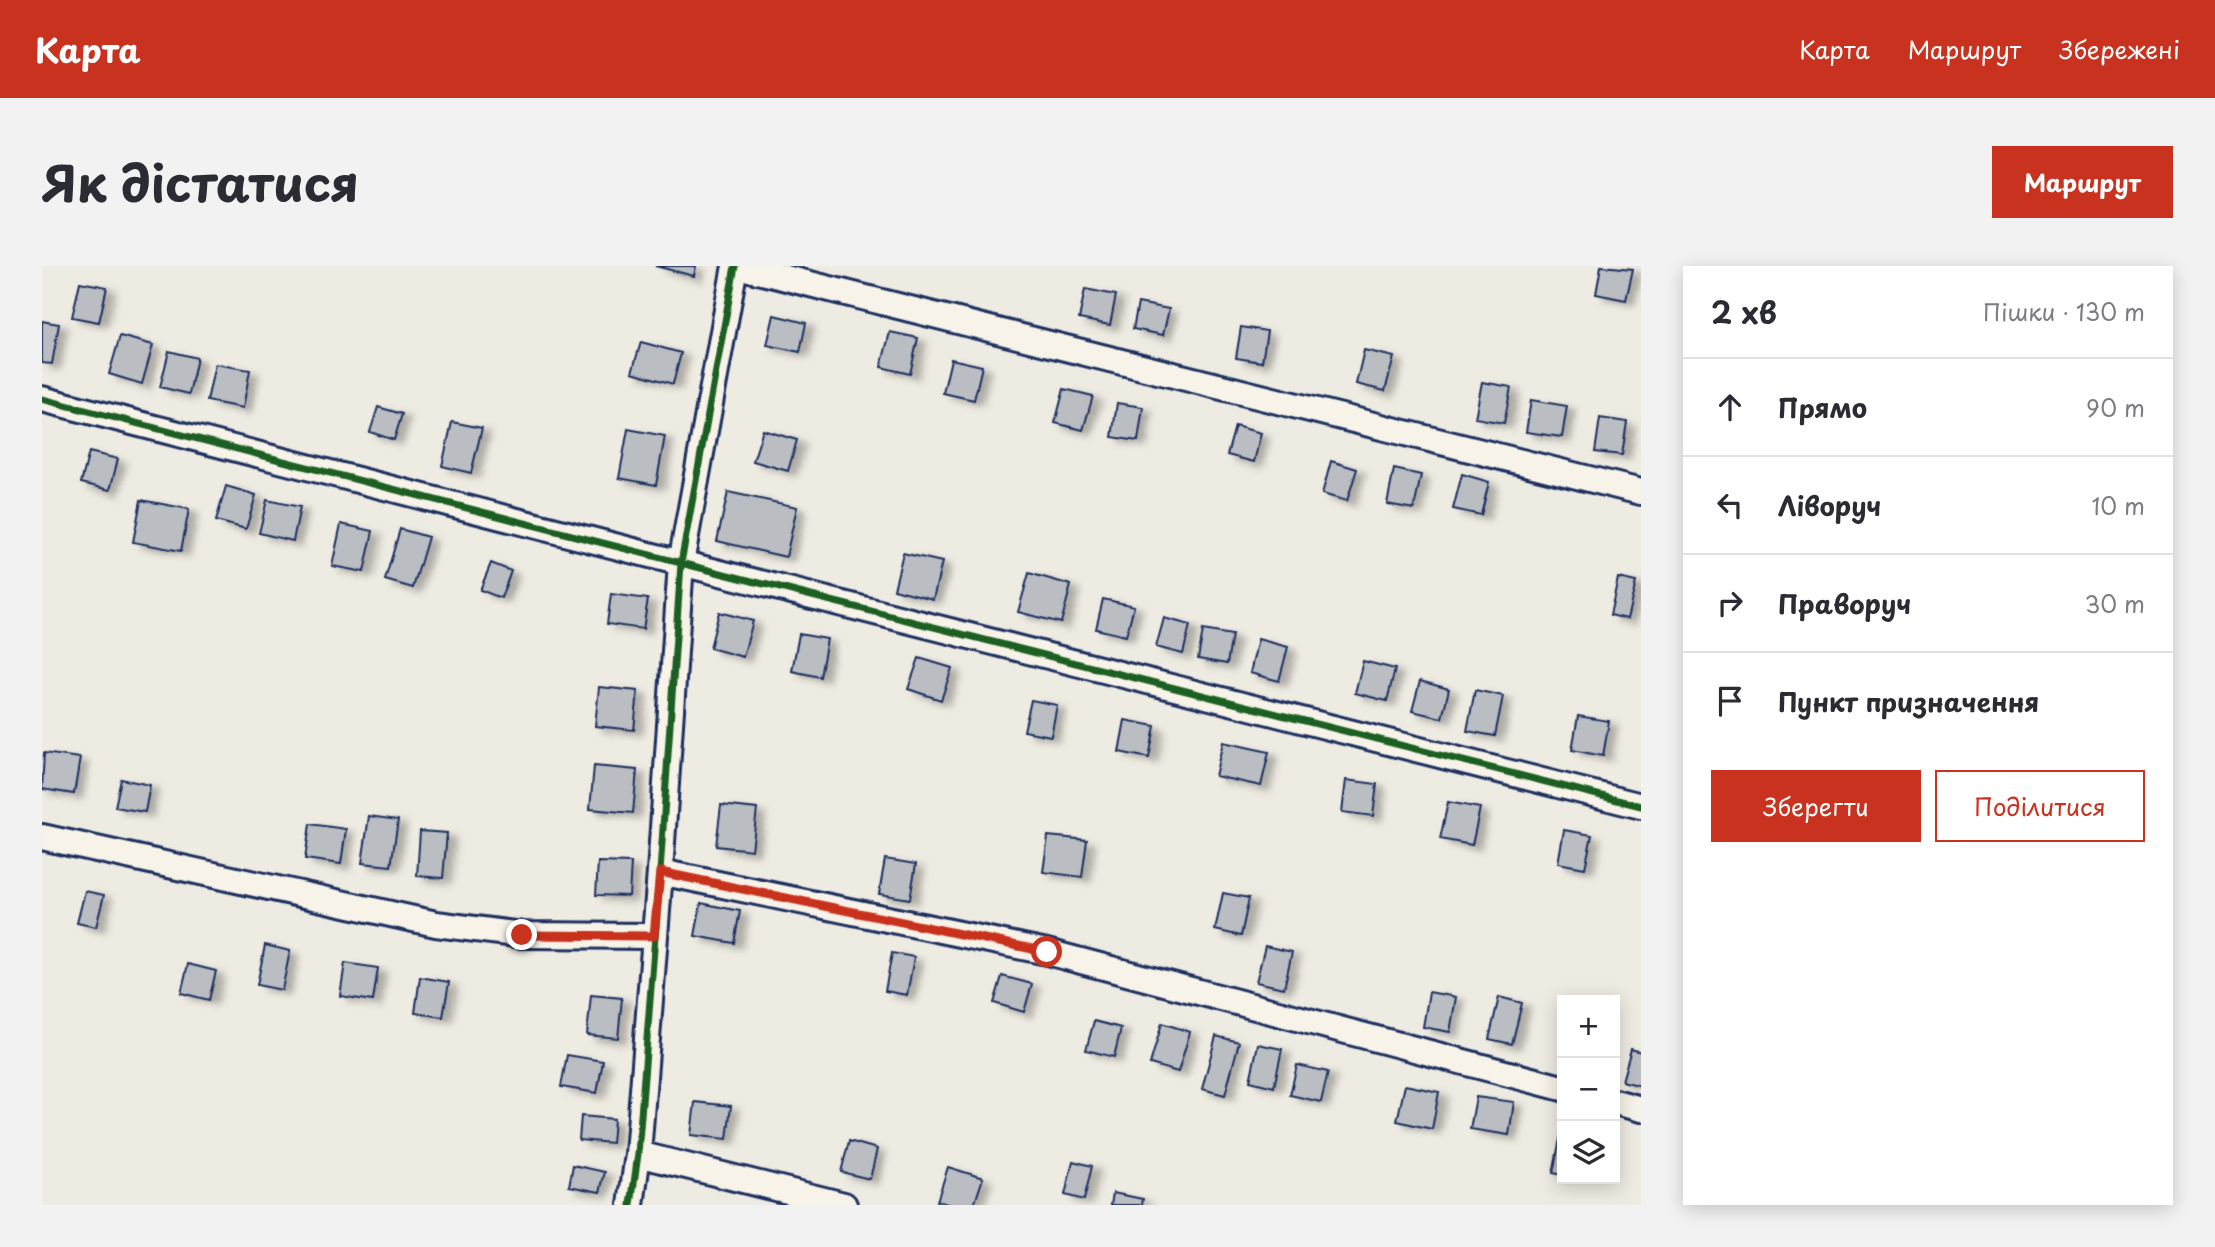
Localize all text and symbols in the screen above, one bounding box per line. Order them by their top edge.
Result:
text: Карта [35,24,141,74]
text: Карта [1799,31,1870,67]
text: Маршрут [1908,31,2021,67]
text: Збережені [2059,31,2180,67]
text: Як дістатися [42,145,359,219]
button: Маршрут [1992,146,2173,218]
text: 2 хв [1711,289,1777,334]
text: Пішки · 130 m [1983,294,2145,329]
icon: ahead [1711,388,1749,426]
text: Прямо [1778,388,1867,427]
text: 90 m [2086,390,2145,425]
icon: left [1711,486,1749,524]
text: Ліворуч [1778,486,1881,525]
text: 10 m [2091,488,2145,523]
icon: right [1711,584,1749,622]
text: Праворуч [1778,584,1911,623]
text: 30 m [2084,586,2145,621]
icon: arrive [1711,682,1749,720]
text: Пункт призначення [1778,682,2039,721]
button: Зберегти [1711,770,1921,842]
button: Поділитися [1935,770,2145,842]
route end [506,919,537,950]
route start [1031,936,1062,967]
map controls [1557,995,1620,1184]
button: + [1557,995,1620,1058]
button: − [1557,1058,1620,1121]
button: layers [1557,1121,1620,1184]

